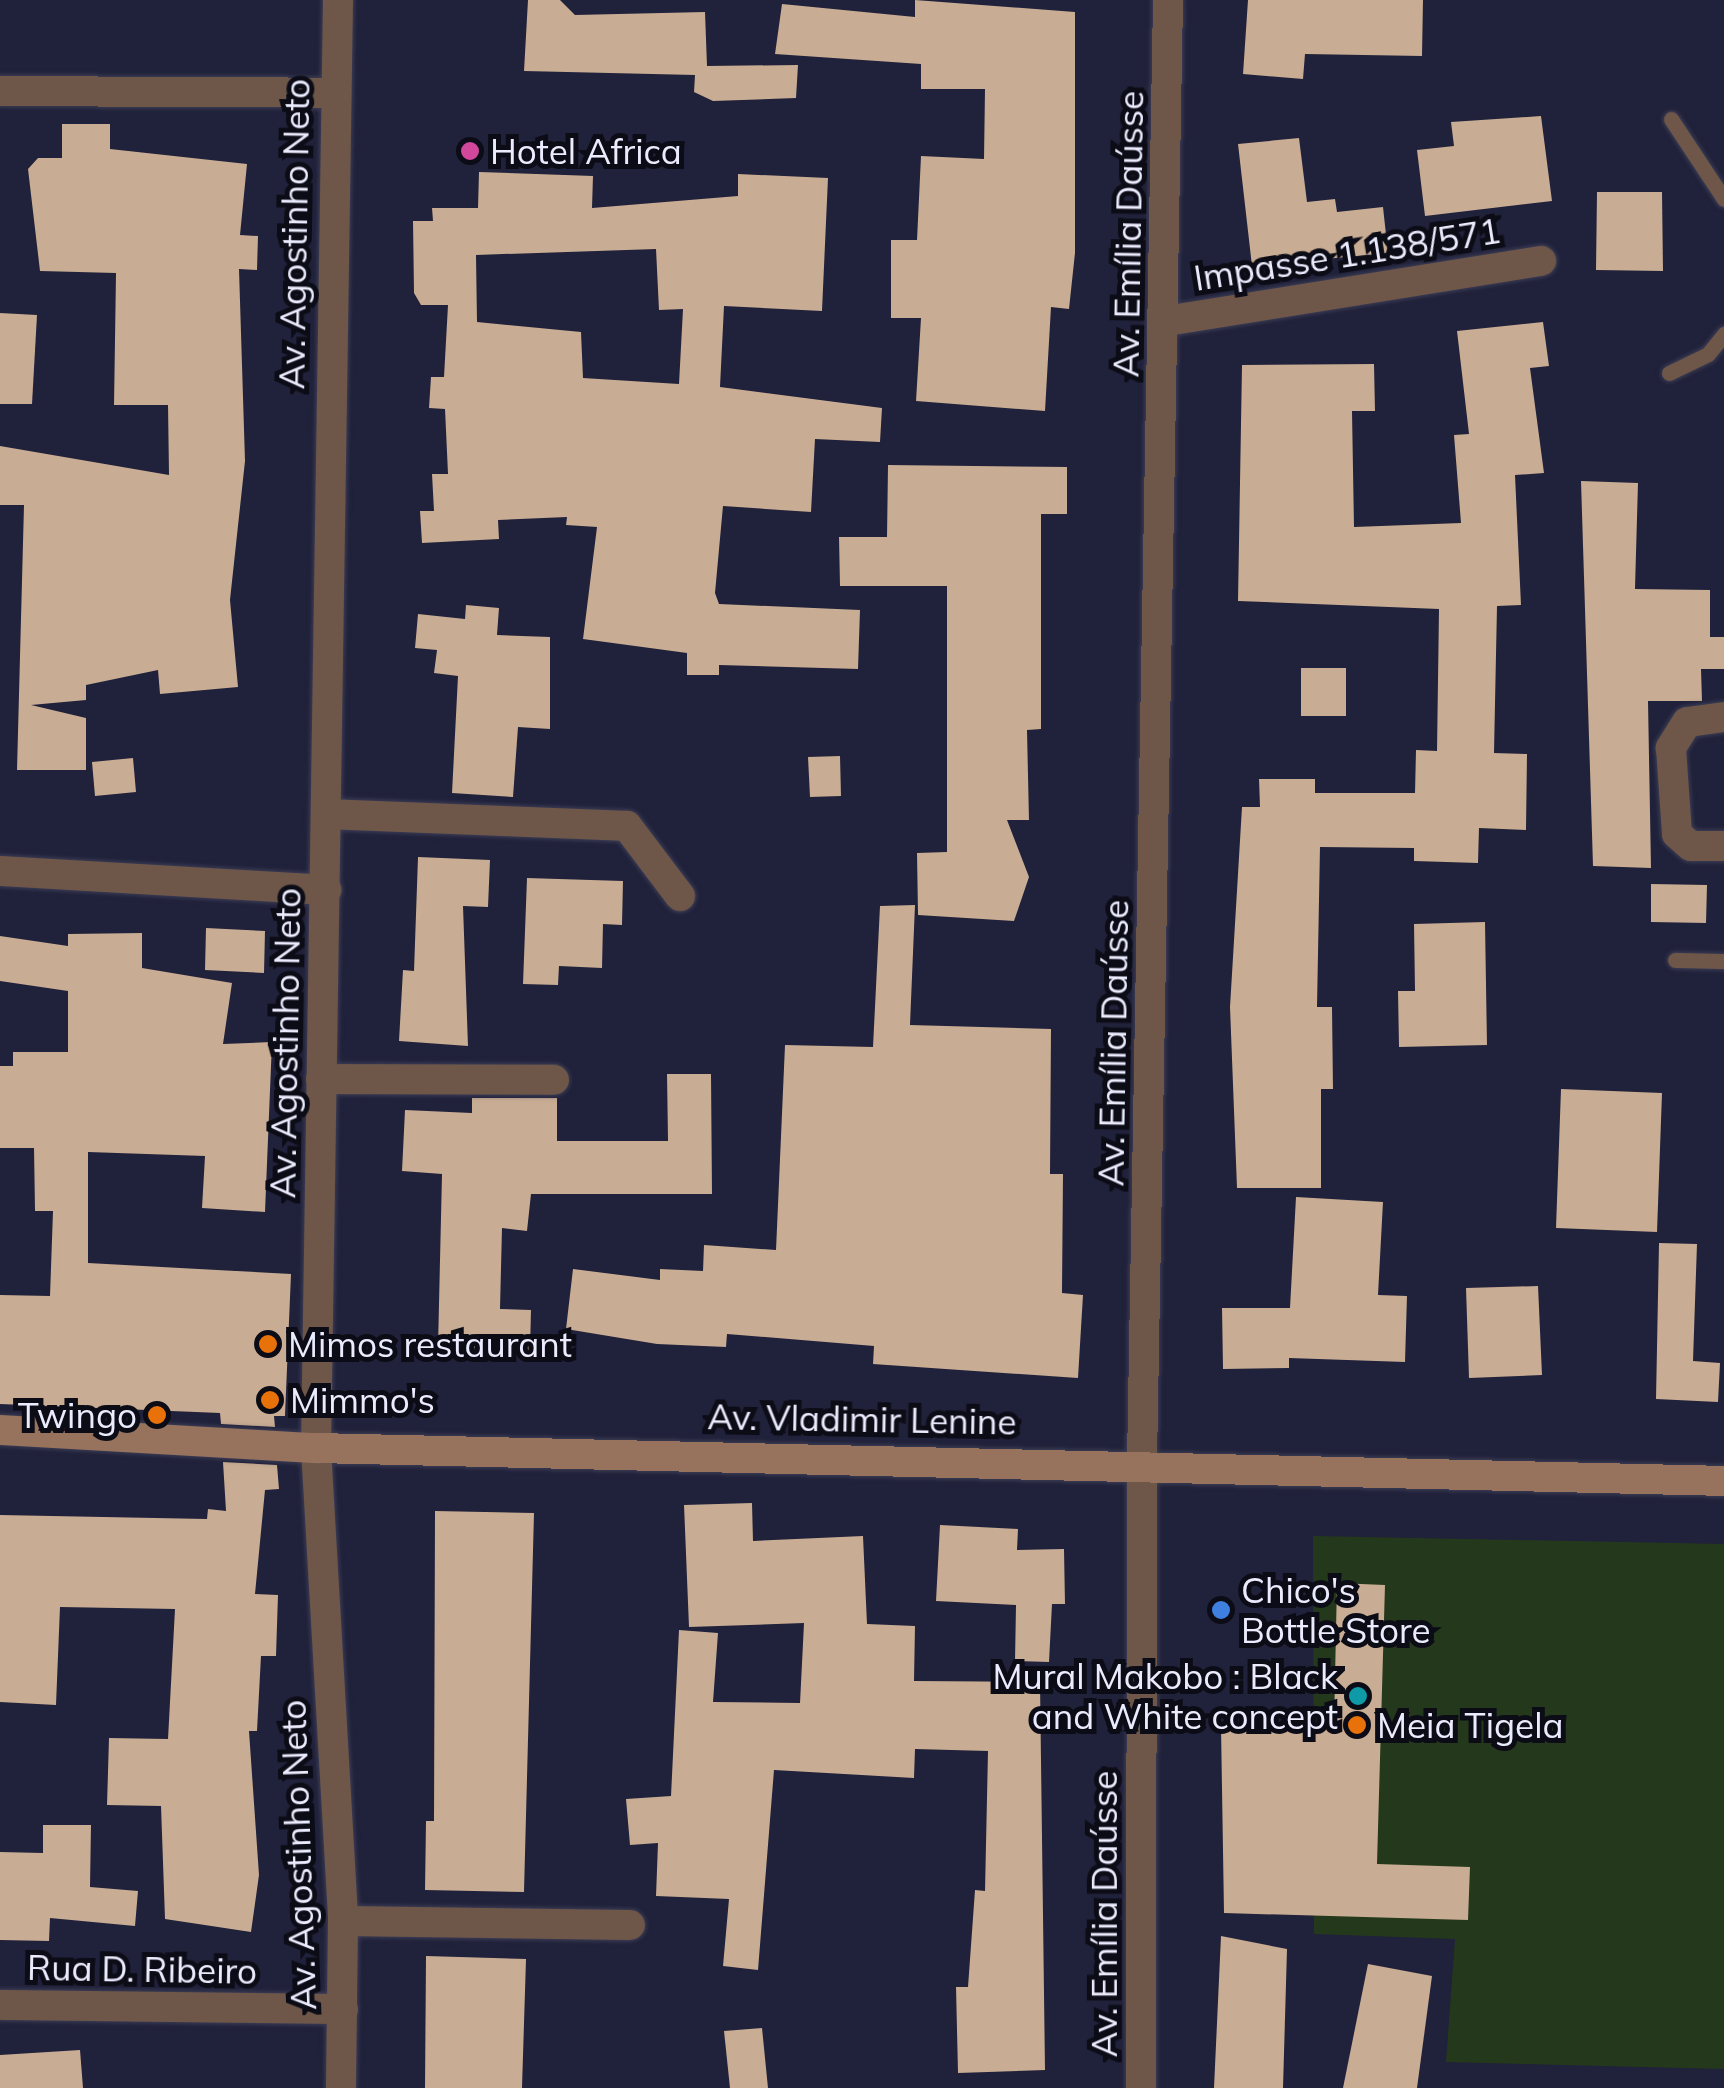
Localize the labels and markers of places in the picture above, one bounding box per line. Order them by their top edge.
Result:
place label: Hotel Africa [490,130,682,172]
marker: Hotel Africa [459,140,481,162]
place label: Mimos restaurant [288,1323,572,1365]
marker: Mimos restaurant [257,1333,279,1355]
place label: Mimmo's [290,1379,435,1421]
marker: Mimmo's [259,1389,281,1411]
place label: Twingo [18,1394,137,1436]
marker: Twingo [146,1404,168,1426]
place label: Chico's Bottle Store [1241,1569,1430,1651]
marker: Chico's Bottle Store [1210,1599,1232,1621]
place label: Mural Makobo : Black and White concept [992,1655,1338,1737]
marker: Mural Makobo : Black and White concept [1347,1685,1369,1707]
place label: Meia Tigela [1377,1704,1563,1746]
marker: Meia Tigela [1346,1714,1368,1736]

